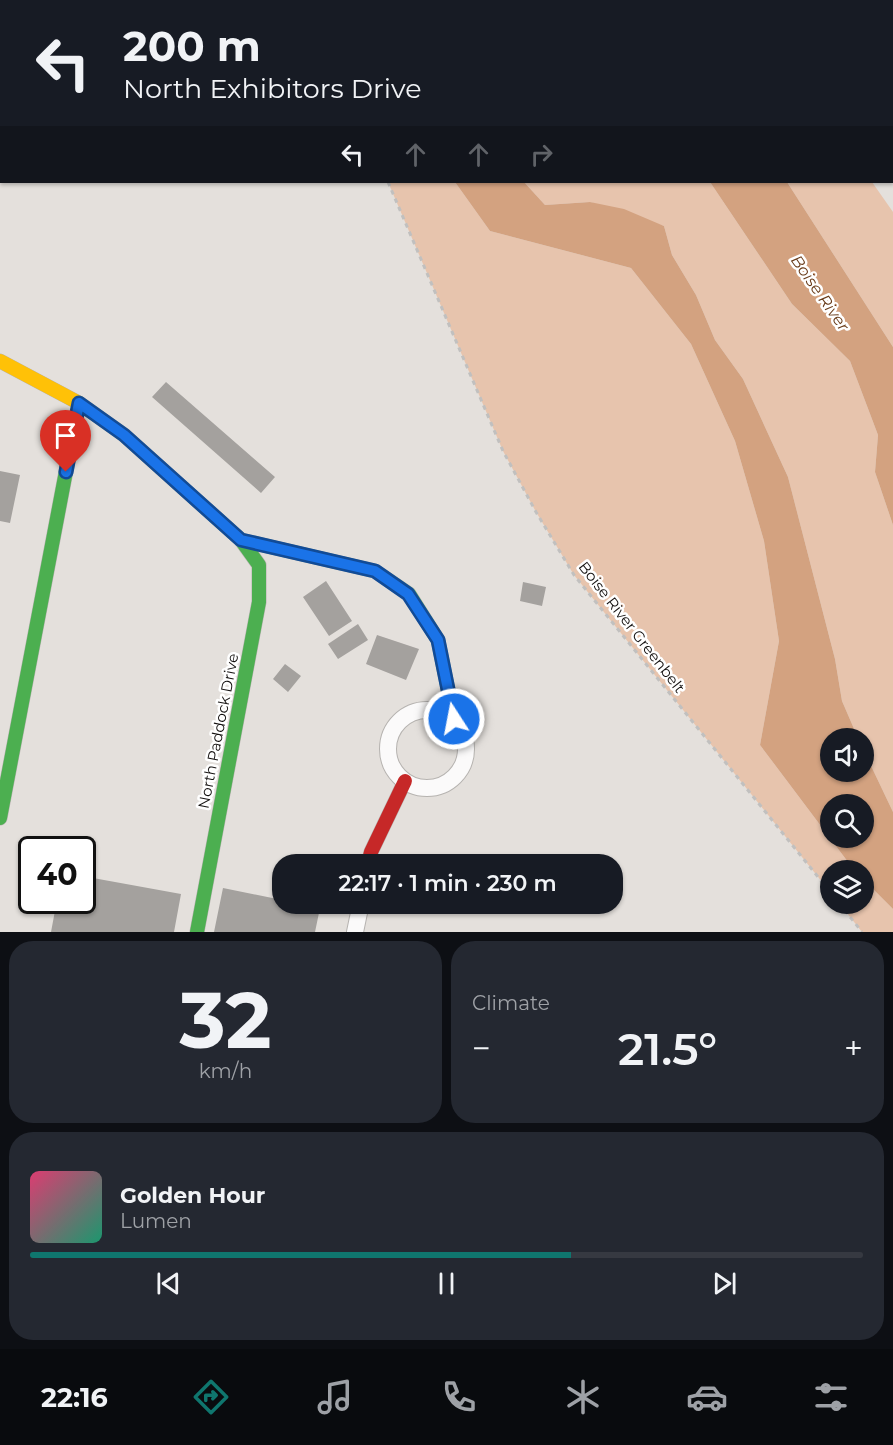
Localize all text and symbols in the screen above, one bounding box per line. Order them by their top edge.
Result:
text: 200 m [123,20,261,72]
icon: left [24,24,102,102]
text: North Exhibitors Drive [123,72,421,105]
icon: left [336,138,369,171]
icon: ahead [399,138,432,171]
icon: ahead [462,138,495,171]
icon: right [525,138,558,171]
water label: Boise River [787,251,853,335]
pin [40,410,91,472]
icon: arrive [49,419,82,452]
street label: Boise River Greenbelt [575,557,689,697]
street label: North Paddock Drive [194,652,242,810]
position arrow [422,687,486,751]
map controls [820,728,874,914]
button: sound [820,728,874,782]
button: search [820,794,874,848]
speed limit sign: 40 [18,836,96,914]
button: layers [820,860,874,914]
text: 22:17 · 1 min · 230 m [338,870,557,897]
text: 32 [180,972,271,1068]
text: Climate [472,991,550,1015]
text: 21.5° [618,1021,717,1076]
text: − [472,1028,491,1068]
text: + [844,1028,863,1068]
text: km/h [199,1059,252,1083]
text: Golden Hour [120,1182,265,1209]
text: Lumen [120,1209,192,1233]
icon: previous [152,1267,185,1300]
icon: pause [430,1267,463,1300]
icon: next [708,1267,741,1300]
icon: directions [190,1376,232,1418]
icon: music [314,1376,356,1418]
icon: phone [438,1376,480,1418]
icon: climate [562,1376,604,1418]
icon: car [686,1376,728,1418]
icon: filters [810,1376,852,1418]
text: 22:16 [41,1381,108,1414]

